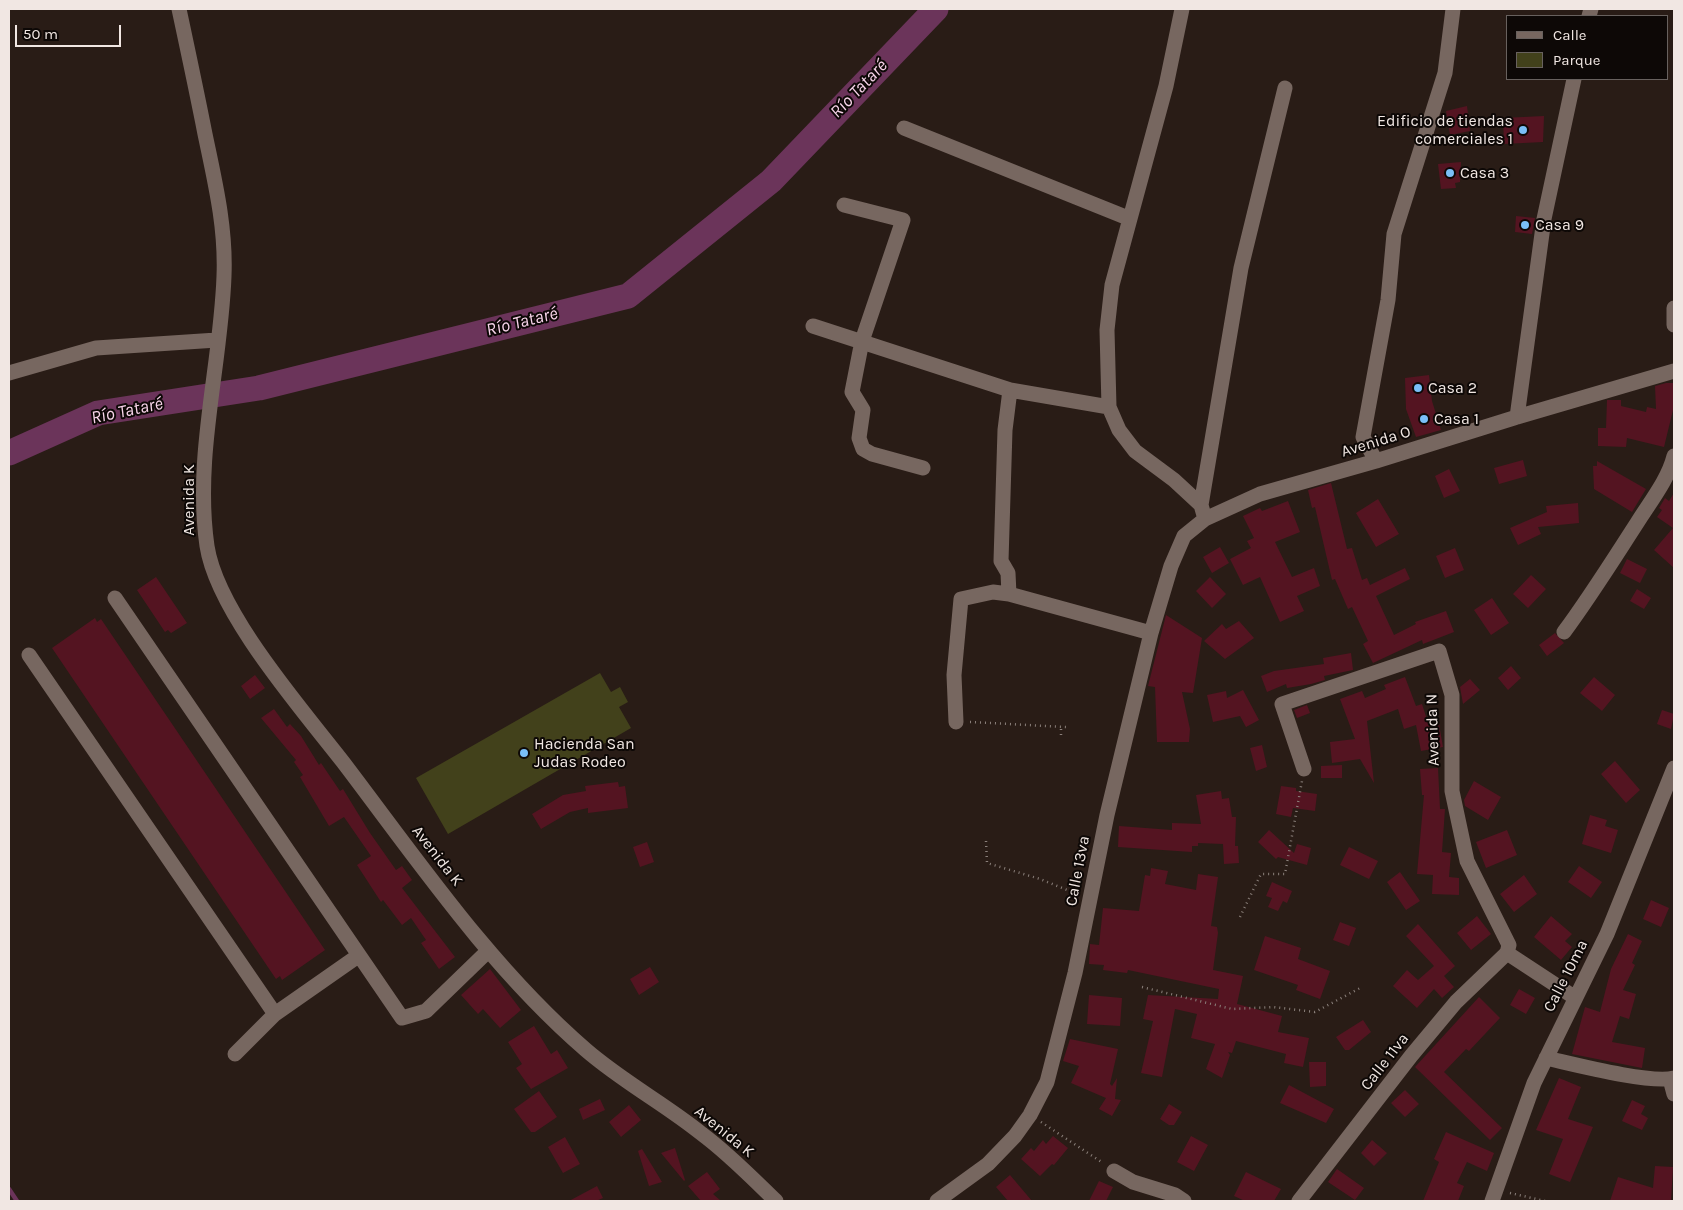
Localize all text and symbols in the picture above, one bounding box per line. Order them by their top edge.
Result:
scale bar [18,15,124,47]
legend [1506,15,1668,80]
text: 50 m [23,25,58,43]
text: Calle [1553,26,1587,44]
text: Parque [1553,51,1601,69]
water label: Río Tataré [826,55,892,123]
place label: Edificio de tiendas comerciales 1 [1377,111,1513,149]
marker: Edificio de tiendas comerciales 1 [1517,124,1529,136]
place label: Casa 3 [1460,163,1509,183]
marker: Casa 3 [1444,167,1456,179]
place label: Casa 9 [1535,215,1584,235]
marker: Casa 9 [1519,219,1531,231]
water label: Río Tataré [484,303,560,341]
place label: Casa 2 [1428,378,1477,398]
marker: Casa 2 [1412,382,1424,394]
water label: Río Tataré [89,393,165,429]
place label: Casa 1 [1434,409,1479,429]
marker: Casa 1 [1418,413,1430,425]
street label: Avenida O [1339,422,1413,462]
street label: Avenida K [179,464,199,536]
street label: Avenida N [1422,693,1444,767]
place label: Hacienda San Judas Rodeo [534,734,635,772]
marker: Hacienda San Judas Rodeo [518,747,530,759]
street label: Avenida K [407,822,467,890]
street label: Calle 13va [1062,834,1094,908]
street label: Calle 10ma [1540,937,1592,1015]
street label: Calle 11va [1357,1030,1413,1094]
street label: Avenida K [690,1102,758,1162]

